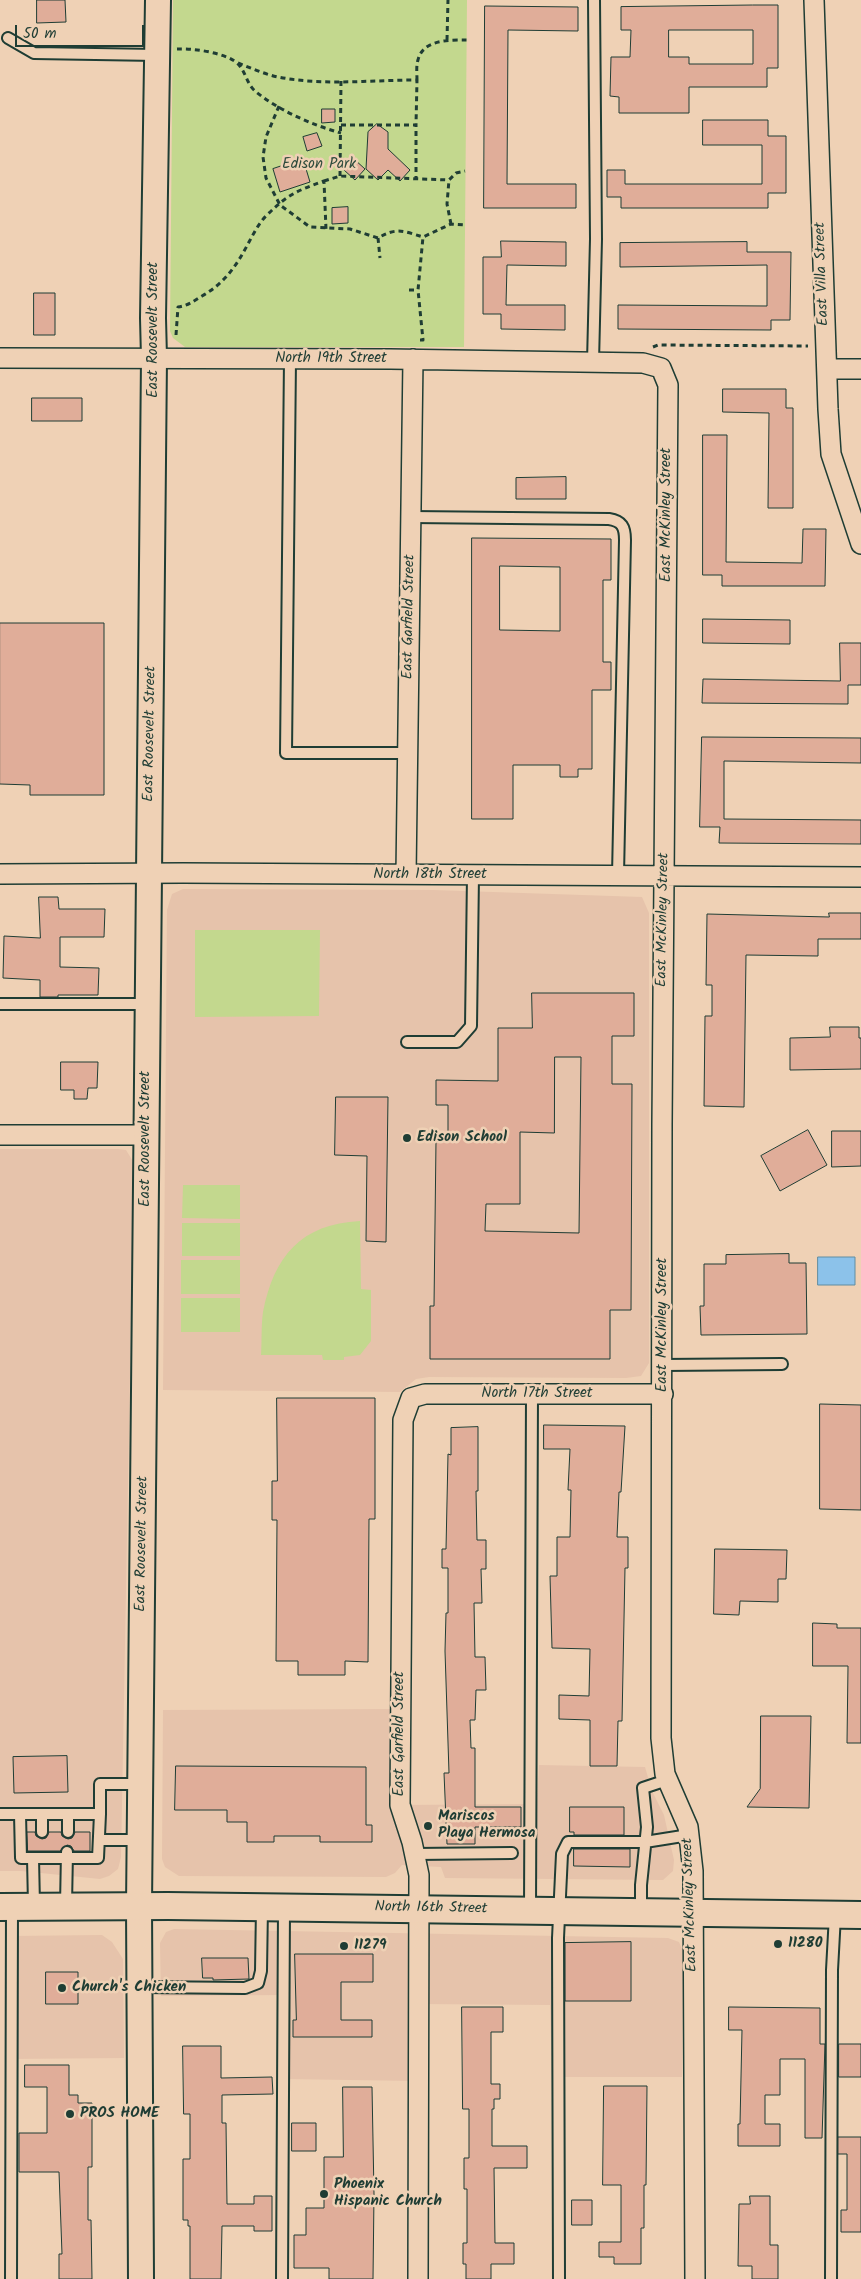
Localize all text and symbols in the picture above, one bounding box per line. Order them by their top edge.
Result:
scale bar [18,15,146,47]
text: 50 m [23,22,57,46]
park label: Edison Park [282,156,356,174]
street label: East Villa Street [812,222,834,326]
street label: East Roosevelt Street [145,262,163,398]
street label: North 19th Street [275,350,387,368]
street label: East McKinley Street [658,448,676,582]
street label: East Garfield Street [400,554,420,680]
street label: East Roosevelt Street [141,666,161,802]
street label: East McKinley Street [654,853,674,987]
street label: North 18th Street [373,866,487,884]
street label: East Roosevelt Street [137,1071,155,1207]
place label: Edison School [417,1129,507,1147]
marker: Edison School [401,1132,413,1144]
street label: East McKinley Street [654,1258,672,1392]
street label: North 17th Street [481,1385,593,1403]
street label: East Roosevelt Street [133,1476,153,1612]
street label: East Garfield Street [391,1671,409,1797]
place label: Mariscos Playa Hermosa [438,1808,535,1843]
marker: Mariscos Playa Hermosa [422,1820,434,1832]
street label: East McKinley Street [680,1837,702,1973]
street label: North 16th Street [374,1899,488,1919]
place label: 11280 [788,1935,822,1953]
place label: 11279 [354,1937,386,1955]
marker: 11280 [772,1938,784,1950]
marker: 11279 [338,1940,350,1952]
place label: Church's Chicken [72,1979,186,1997]
marker: Church's Chicken [56,1982,68,1994]
place label: PROS HOME [80,2105,159,2123]
marker: PROS HOME [64,2108,76,2120]
place label: Phoenix Hispanic Church [334,2176,442,2211]
marker: Phoenix Hispanic Church [318,2188,330,2200]

